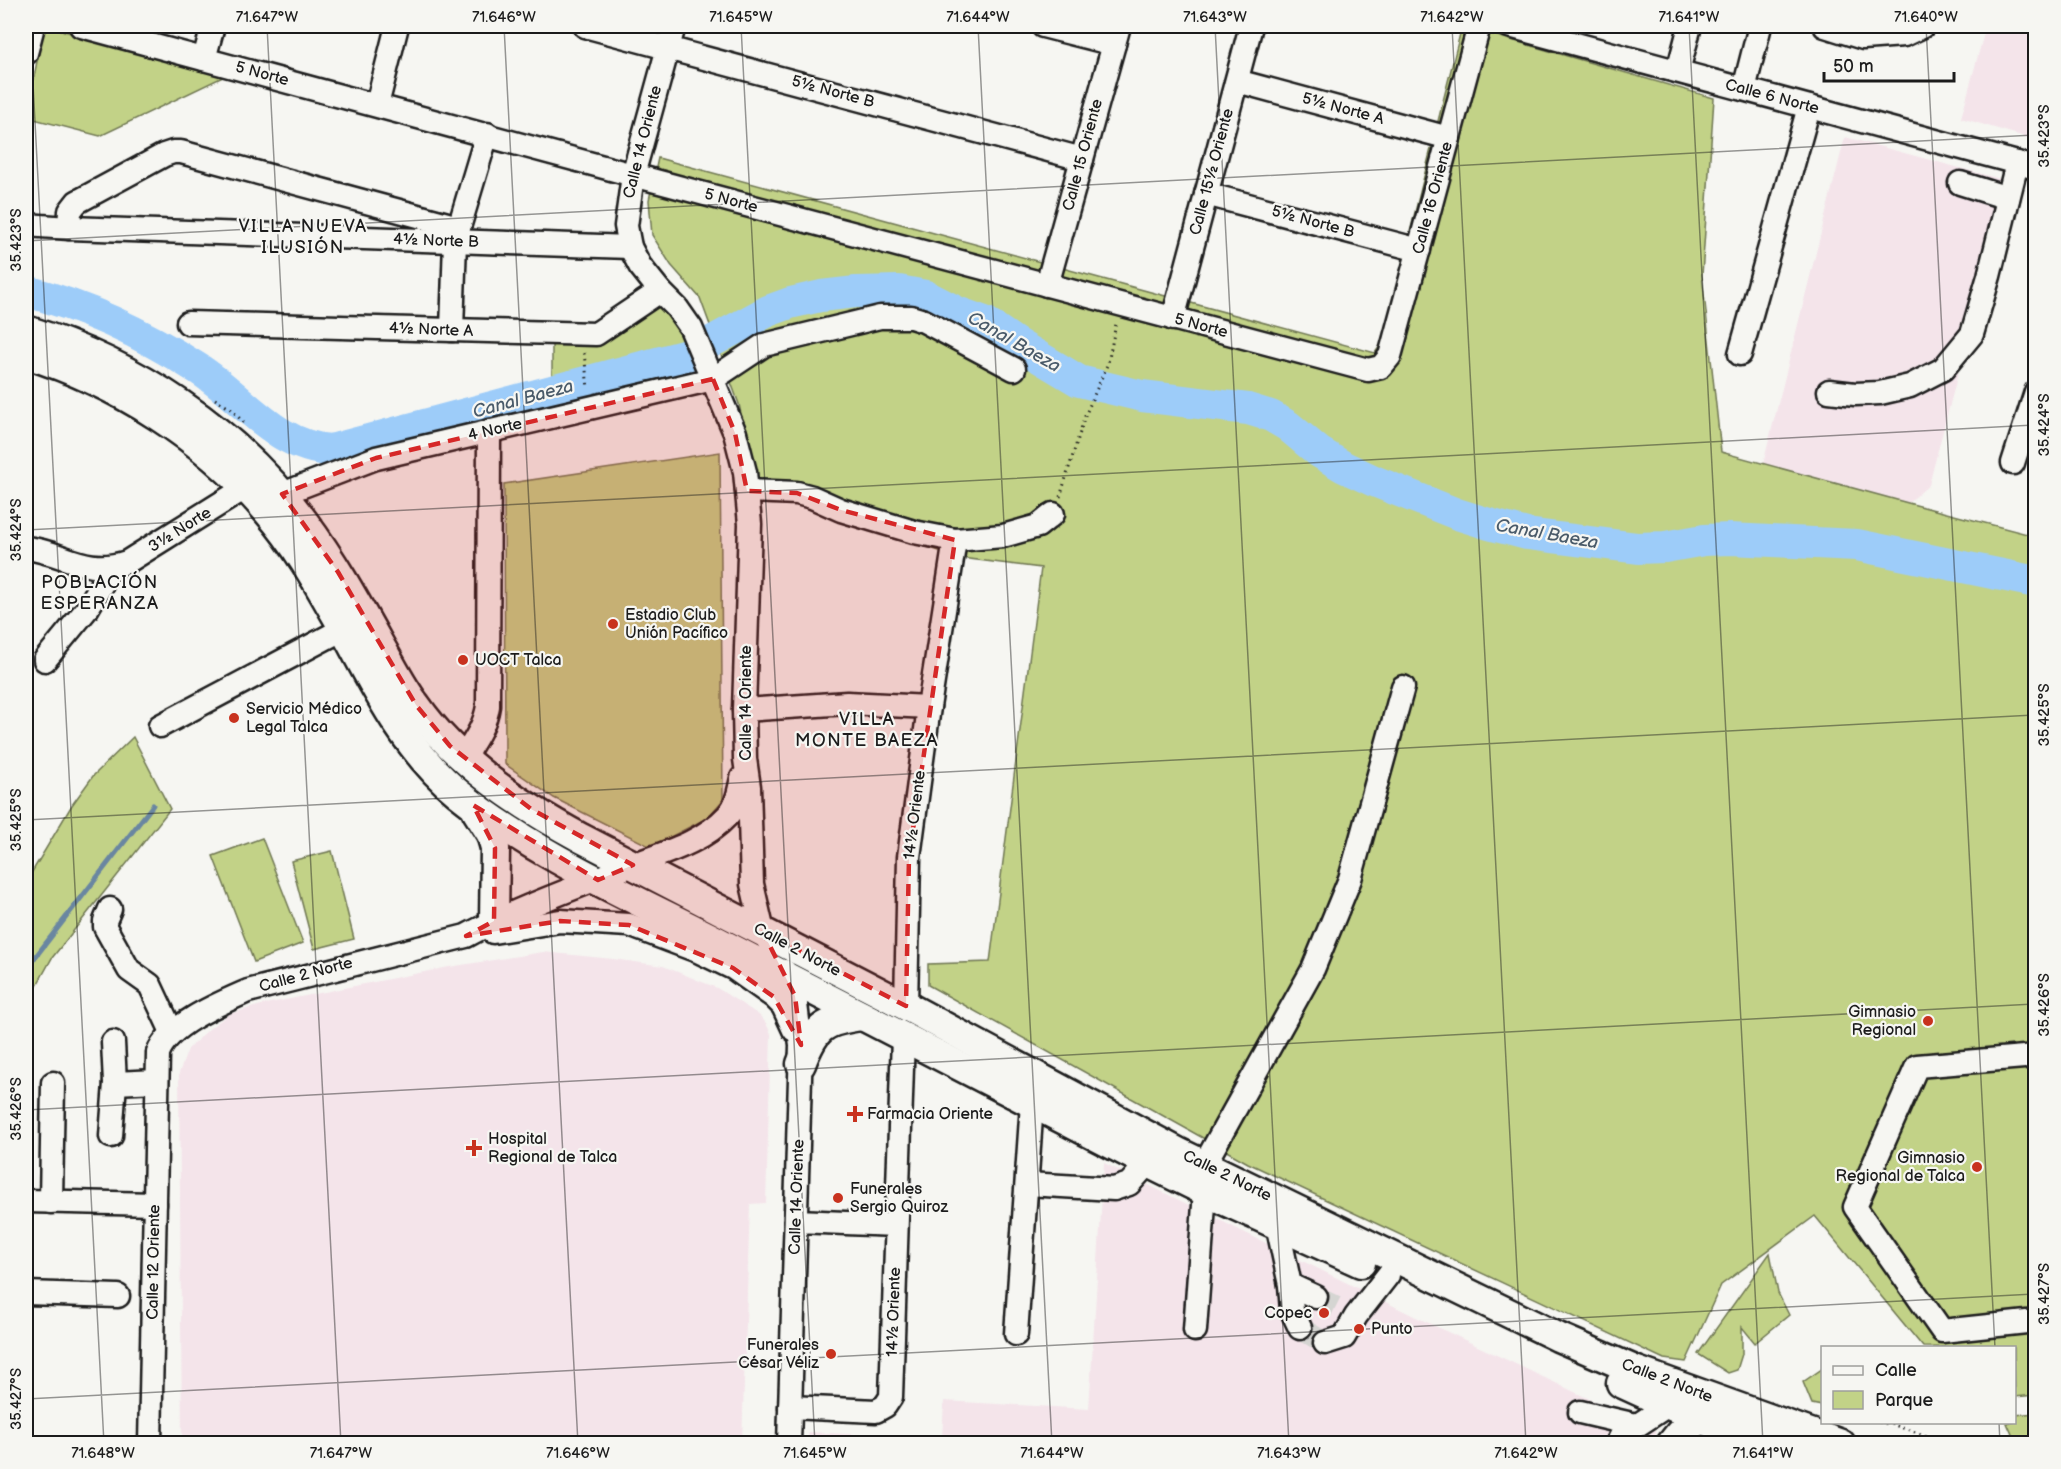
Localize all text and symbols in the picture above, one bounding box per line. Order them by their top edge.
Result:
text: 71.647°W [236,8,299,27]
text: 71.646°W [472,8,536,27]
text: 71.645°W [709,8,773,27]
text: 71.644°W [946,8,1010,27]
text: 71.643°W [1183,8,1247,27]
text: 71.642°W [1420,8,1484,27]
text: 71.641°W [1659,8,1720,27]
text: 71.640°W [1894,8,1958,27]
scale bar [1824,45,1954,83]
text: 50 m [1833,56,1874,77]
street label: 5 Norte [233,58,291,90]
street label: 5½ Norte B [789,72,877,112]
street label: Calle 6 Norte [1723,75,1821,119]
street label: Calle 14 Oriente [620,83,666,200]
street label: 5½ Norte A [1300,89,1386,129]
street label: Calle 15 Oriente [1059,96,1107,213]
text: 35.423°S [2035,104,2054,168]
street label: Calle 15½ Oriente [1186,106,1238,237]
street label: Calle 16 Oriente [1409,139,1457,256]
street label: 5 Norte [702,185,760,217]
street label: 5½ Norte B [1269,202,1357,242]
text: 35.423°S [7,208,26,272]
district label: VILLA NUEVA ILUSIÓN [239,216,367,258]
street label: 4½ Norte B [393,230,479,252]
water label: Canal Baeza [964,307,1064,377]
street label: 5 Norte [1172,310,1230,342]
street label: 4½ Norte A [388,319,474,341]
water label: Canal Baeza [470,375,576,423]
text: 35.424°S [2035,393,2054,457]
street label: 4 Norte [466,414,524,445]
text: 35.424°S [7,498,26,562]
street label: 3½ Norte [145,503,215,557]
water label: Canal Baeza [1494,515,1600,553]
district label: POBLACIÓN ESPERANZA [41,570,159,614]
place label: Estadio Club Unión Pacífico [625,606,728,643]
marker: Estadio Club Unión Pacífico [606,617,620,631]
street label: Calle 14 Oriente [737,645,756,761]
place label: UOCT Talca [475,651,562,670]
marker: UOCT Talca [456,653,470,667]
text: 35.425°S [2035,683,2054,747]
place label: Servicio Médico Legal Talca [246,700,362,737]
district label: VILLA MONTE BAEZA [795,709,939,751]
marker: Servicio Médico Legal Talca [227,711,241,725]
street label: 14½ Oriente [900,769,930,861]
text: 35.425°S [7,788,26,852]
street label: Calle 2 Norte [750,919,844,981]
street label: Calle 2 Norte [257,953,355,997]
text: 35.426°S [2035,973,2054,1037]
place label: Gimnasio Regional [1848,1003,1916,1040]
marker: Gimnasio Regional [1921,1014,1935,1028]
text: 35.426°S [7,1077,26,1141]
place label: Farmacia Oriente [867,1105,993,1124]
marker: Farmacia Oriente [848,1107,862,1121]
place label: Hospital Regional de Talca [488,1130,617,1167]
street label: Calle 14 Oriente [785,1138,809,1255]
marker: Hospital Regional de Talca [465,1139,483,1157]
street label: Calle 2 Norte [1180,1146,1275,1206]
place label: Gimnasio Regional de Talca [1836,1149,1965,1186]
marker: Gimnasio Regional de Talca [1970,1160,1984,1174]
place label: Funerales Sergio Quiroz [850,1180,949,1217]
marker: Funerales Sergio Quiroz [831,1191,845,1205]
street label: Calle 12 Oriente [143,1204,165,1320]
text: 35.427°S [2035,1263,2054,1325]
street label: 14½ Oriente [883,1266,905,1357]
place label: Copec [1264,1304,1312,1323]
marker: Copec [1317,1306,1331,1320]
place label: Punto [1371,1320,1413,1339]
marker: Punto [1352,1322,1366,1336]
place label: Funerales César Véliz [738,1336,819,1373]
legend [1821,1346,2016,1424]
marker: Funerales César Véliz [824,1347,838,1361]
street label: Calle 2 Norte [1619,1355,1716,1407]
text: Calle [1875,1360,1917,1381]
text: 35.427°S [7,1368,26,1430]
text: Parque [1875,1390,1933,1411]
text: 71.648°W [71,1444,135,1463]
text: 71.647°W [310,1444,373,1463]
text: 71.646°W [546,1444,610,1463]
text: 71.645°W [783,1444,847,1463]
text: 71.644°W [1020,1444,1084,1463]
text: 71.643°W [1257,1444,1321,1463]
text: 71.642°W [1494,1444,1558,1463]
text: 71.641°W [1733,1444,1794,1463]

